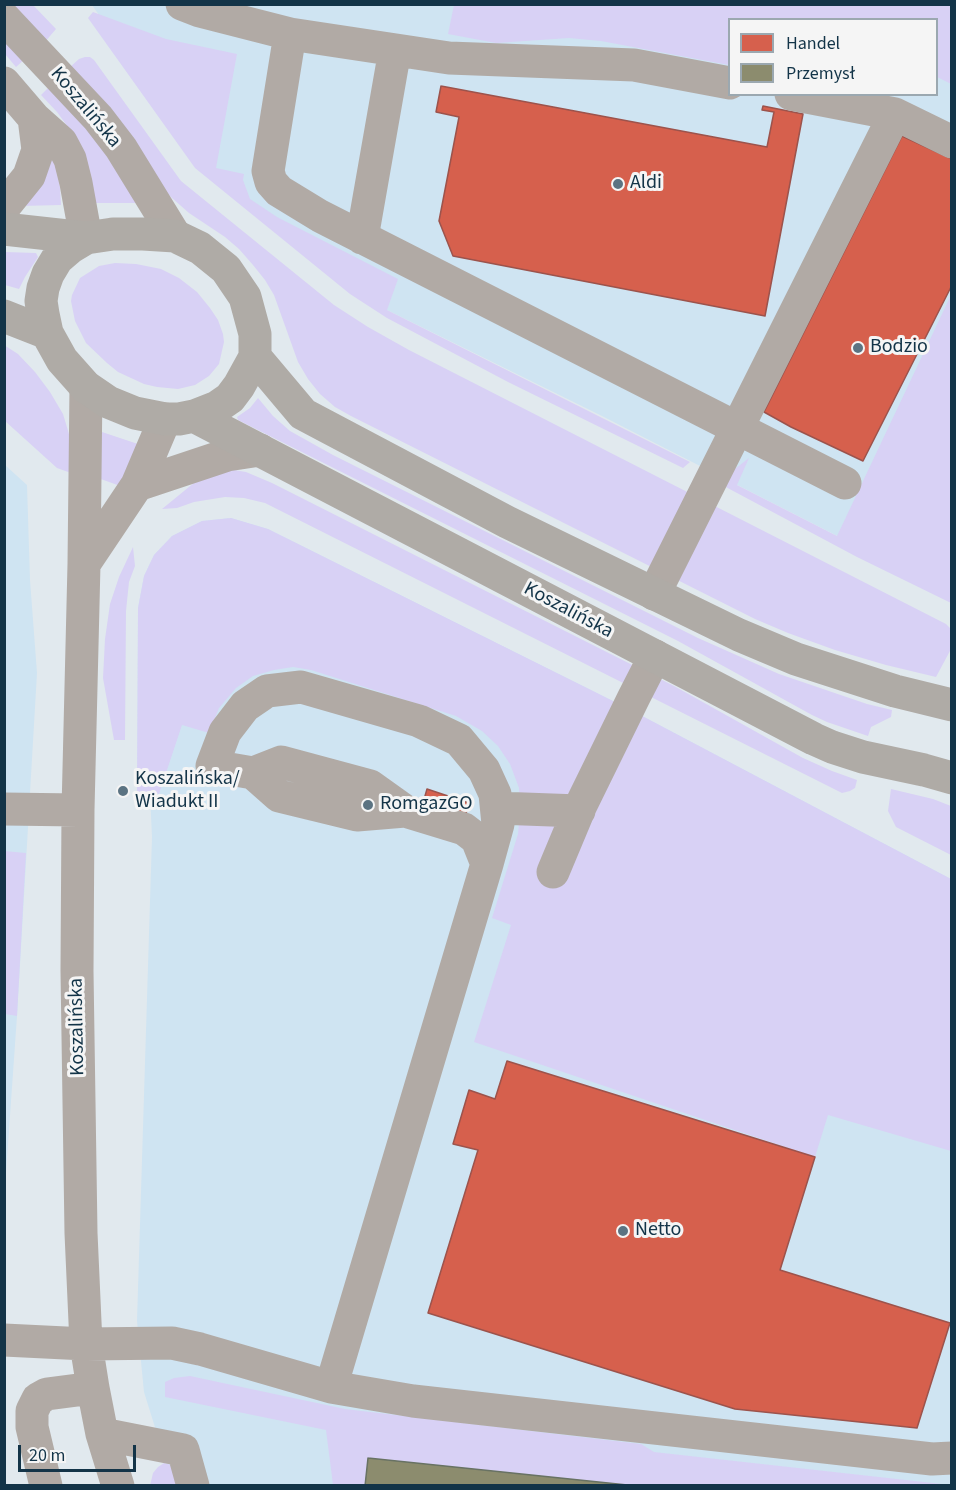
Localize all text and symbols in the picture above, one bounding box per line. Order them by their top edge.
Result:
legend [728,18,938,96]
text: Handel [786,31,840,56]
text: Przemysł [786,61,855,86]
street label: Koszalińska [44,63,126,153]
place label: Aldi [630,172,662,196]
marker: Aldi [611,177,625,191]
place label: Bodzio [870,336,928,360]
marker: Bodzio [851,341,865,355]
street label: Koszalińska [519,577,617,645]
place label: Koszalińska/ Wiadukt II [135,768,240,815]
marker: Koszalińska/ Wiadukt II [116,784,130,798]
place label: RomgazGO [380,793,473,817]
marker: RomgazGO [361,798,375,812]
street label: Koszalińska [65,978,91,1076]
place label: Netto [635,1219,681,1243]
marker: Netto [616,1224,630,1238]
scale bar [21,1433,140,1471]
text: 20 m [29,1443,65,1468]

